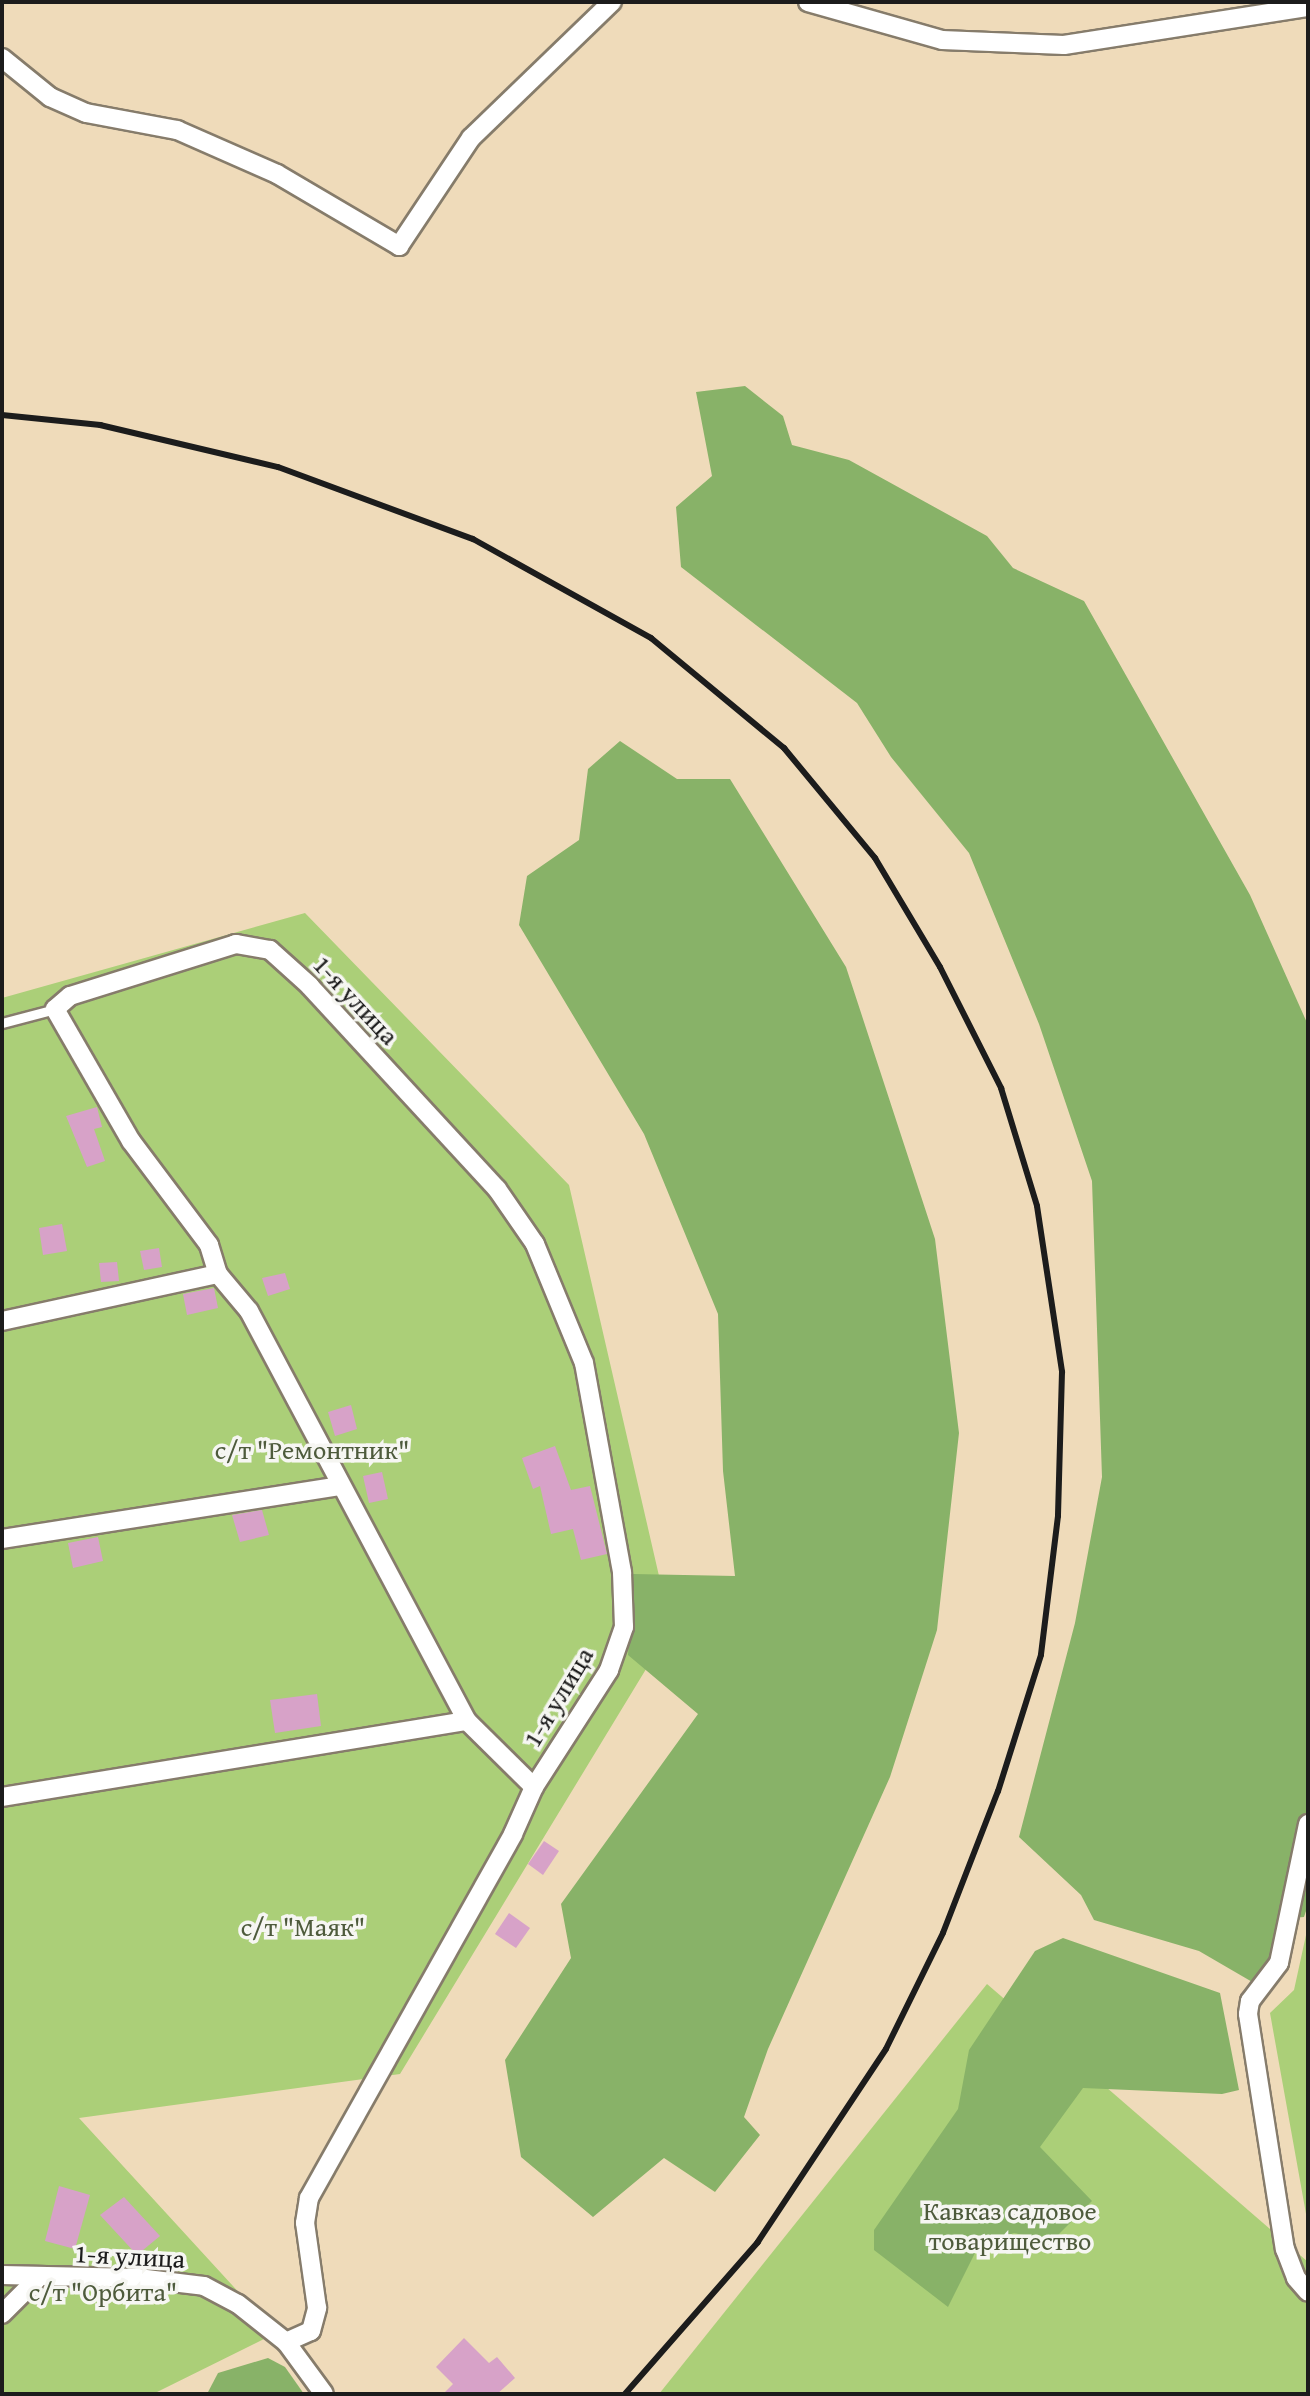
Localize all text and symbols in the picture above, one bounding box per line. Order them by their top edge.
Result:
street label: 1-я улица [307,949,405,1051]
park label: с/т "Ремонтник" [215,1434,409,1466]
street label: 1-я улица [516,1642,600,1752]
park label: с/т "Маяк" [241,1911,365,1943]
park label: Кавказ садовое товарищество [923,2195,1097,2256]
street label: 1-я улица [74,2238,186,2274]
park label: с/т "Орбита" [29,2276,177,2308]

